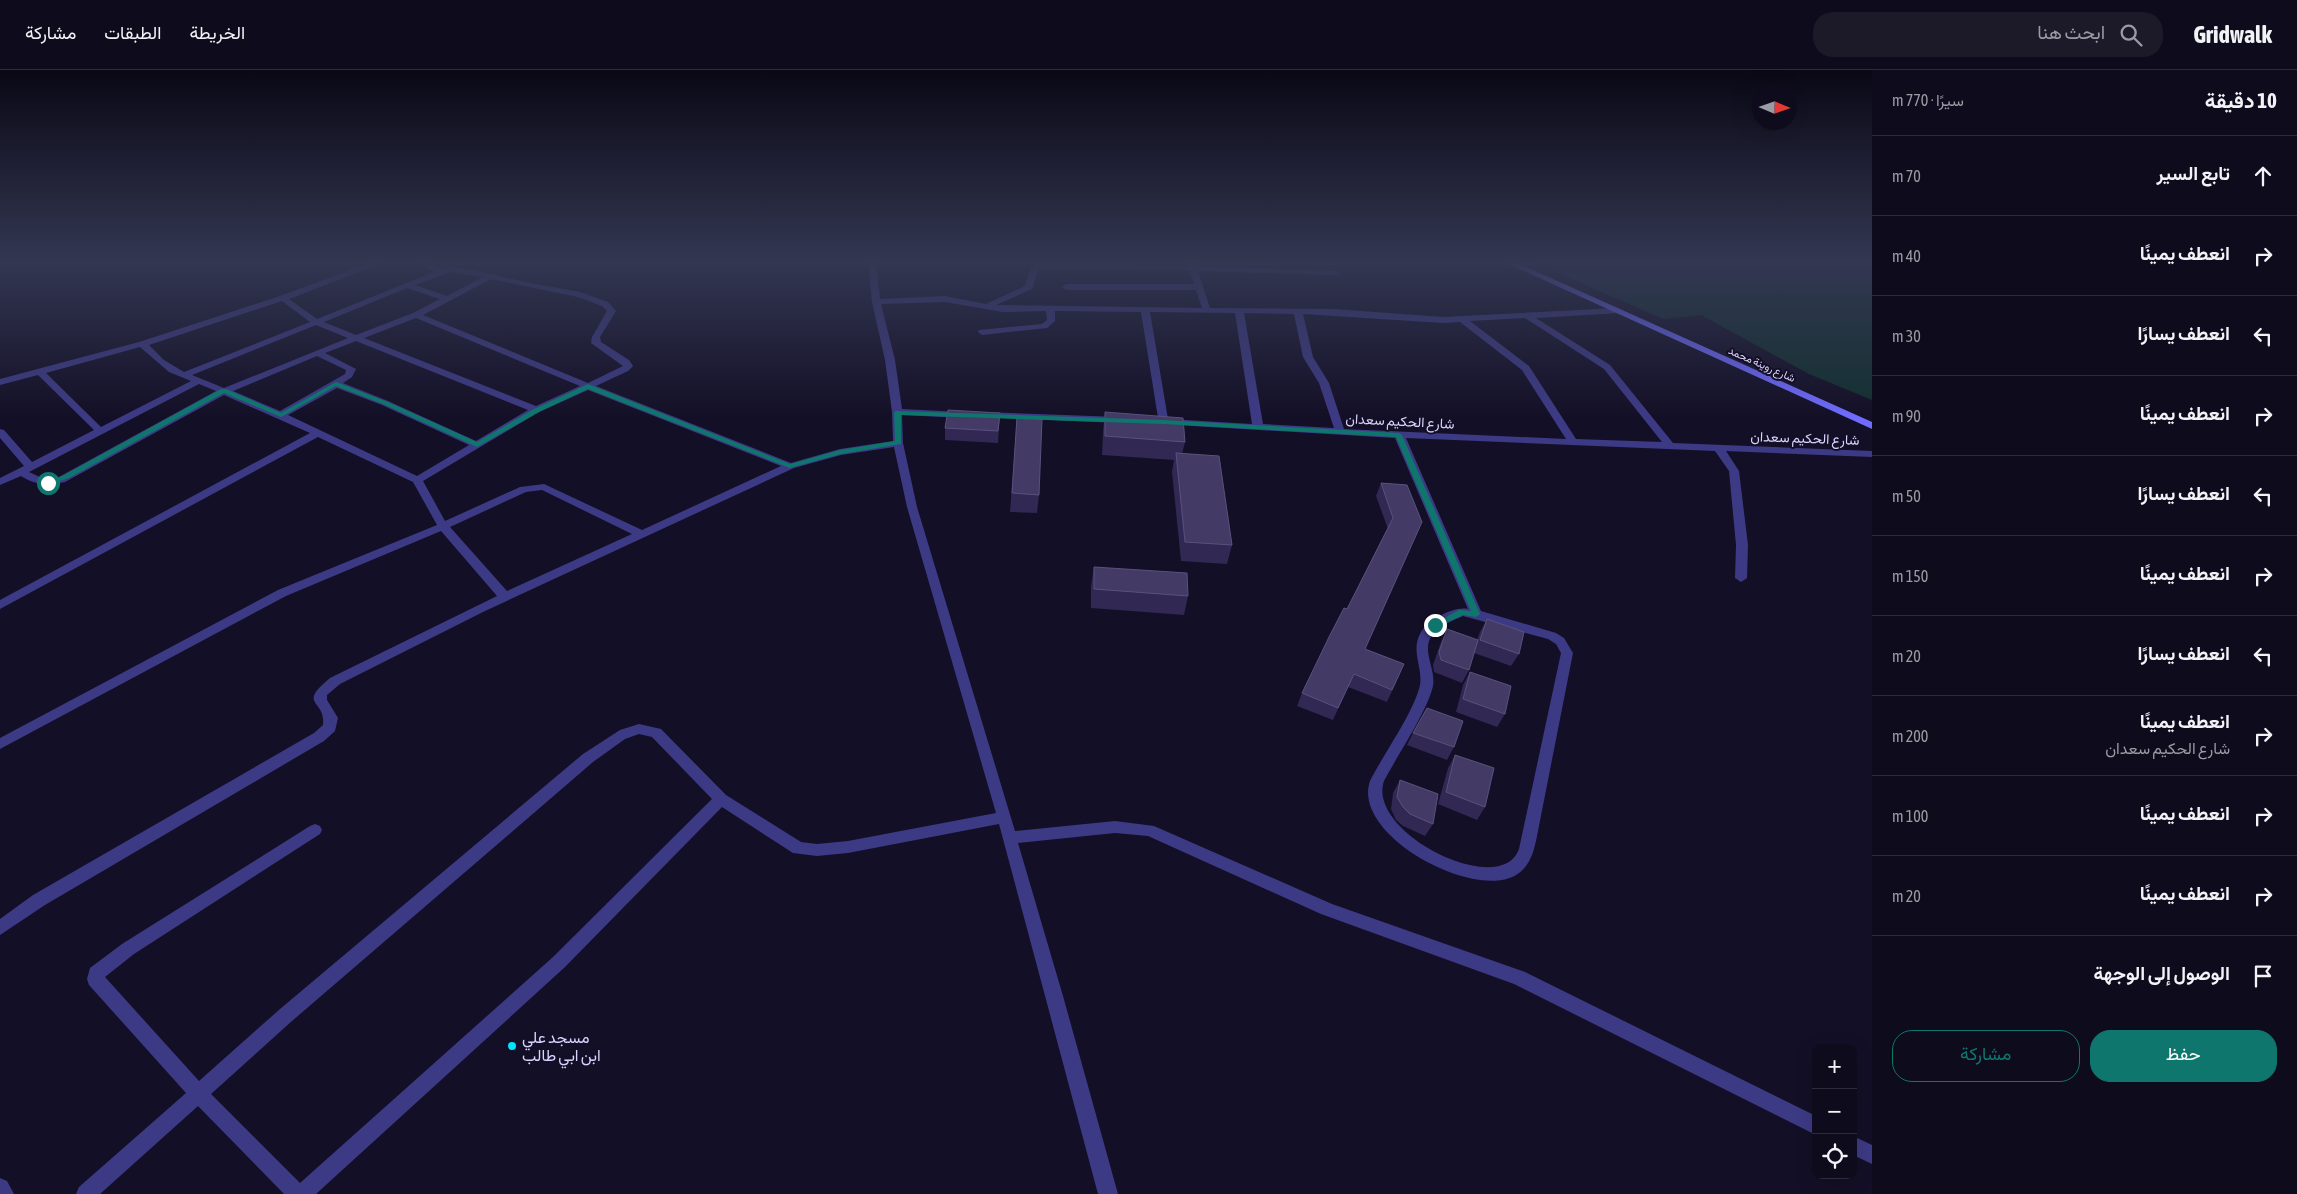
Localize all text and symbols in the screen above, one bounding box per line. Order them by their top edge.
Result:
search box [1813,12,2163,57]
text: ابحث هنا [2037,21,2105,43]
icon: search [2117,21,2145,49]
text: Gridwalk [2193,21,2272,48]
text: مشاركة [25,22,76,43]
text: الطبقات [104,22,161,43]
text: الخريطة [189,22,245,43]
north arrow [1752,85,1797,130]
text: 10 دقيقة [2205,88,2277,112]
text: سيرًا · 770 m [1892,91,1964,109]
text: تابع السير [2157,162,2230,184]
icon: ahead [2249,162,2277,190]
text: 70 m [1892,167,1921,185]
text: انعطف يمينًا [2140,242,2230,264]
icon: right [2249,242,2277,270]
text: 40 m [1892,247,1921,265]
text: انعطف يسارًا [2137,322,2230,344]
icon: left [2249,322,2277,350]
text: 30 m [1892,327,1921,345]
street label: شارع روينة محمد [1726,344,1798,386]
text: انعطف يمينًا [2140,402,2230,424]
icon: right [2249,402,2277,430]
text: 90 m [1892,407,1921,425]
street label: شارع الحكيم سعدان [1345,410,1455,435]
street label: شارع الحكيم سعدان [1750,428,1860,451]
route start [37,472,60,495]
text: انعطف يسارًا [2137,482,2230,504]
icon: left [2249,482,2277,510]
text: 50 m [1892,487,1921,505]
text: انعطف يمينًا [2140,562,2230,584]
icon: right [2249,562,2277,590]
text: 150 m [1892,567,1928,585]
route end [1424,614,1447,637]
text: انعطف يسارًا [2137,642,2230,664]
icon: left [2249,642,2277,670]
text: 20 m [1892,647,1921,665]
text: انعطف يمينًا [2140,710,2230,732]
icon: right [2249,722,2277,750]
text: 200 m [1892,727,1928,745]
text: شارع الحكيم سعدان [2105,739,2230,757]
text: انعطف يمينًا [2140,802,2230,824]
icon: right [2249,802,2277,830]
text: 100 m [1892,807,1928,825]
text: انعطف يمينًا [2140,882,2230,904]
icon: right [2249,882,2277,910]
text: 20 m [1892,887,1921,905]
text: الوصول إلى الوجهة [2093,962,2230,984]
icon: arrive [2249,962,2277,990]
place label: مسجد علي ابن ابي طالب [522,1028,601,1069]
button: مشاركة [1892,1030,2080,1082]
button: حفظ [2090,1030,2277,1082]
marker: مسجد علي ابن ابي طالب [506,1040,518,1052]
map controls [1812,1044,1857,1179]
button: + [1812,1044,1857,1089]
button: − [1812,1089,1857,1134]
button: locate [1812,1134,1857,1179]

